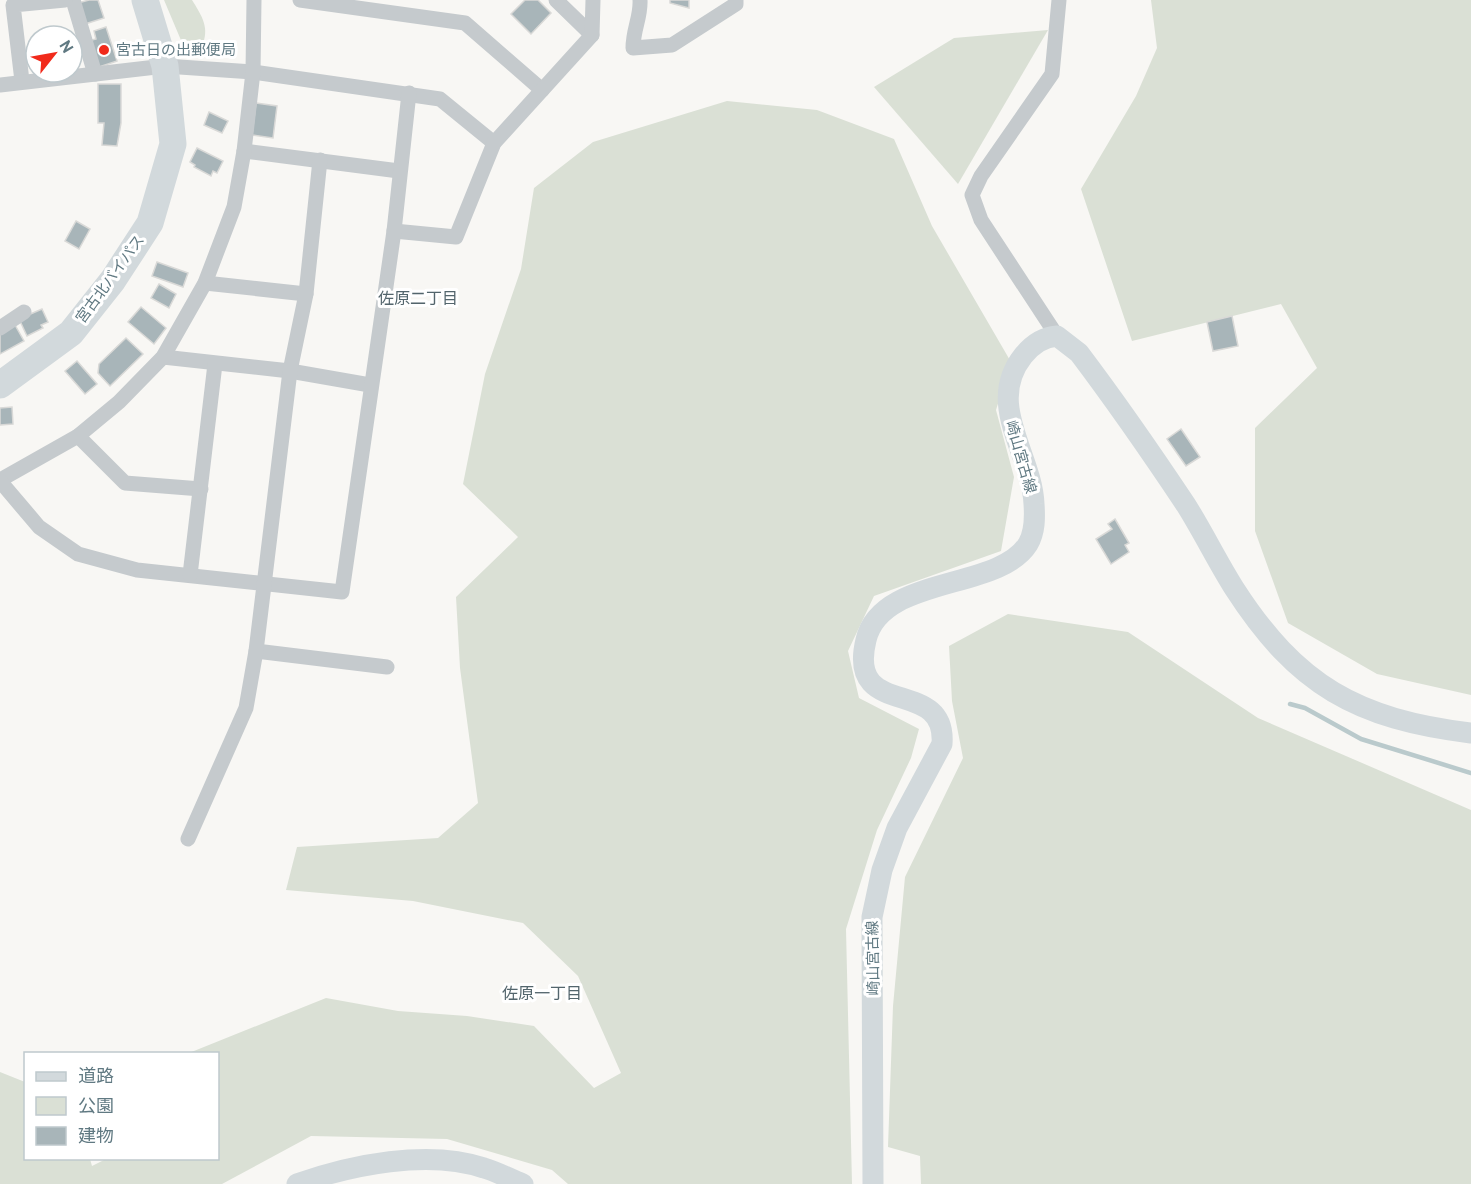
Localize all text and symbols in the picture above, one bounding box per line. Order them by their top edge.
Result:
north arrow [24,24,84,84]
text: N [54,37,77,57]
place label: 宮古日の出郵便局 [116,42,236,61]
marker: 宮古日の出郵便局 [97,43,111,57]
street label: 宮古北バイパス [72,231,150,328]
district label: 佐原二丁目 [378,290,458,310]
street label: 崎山宮古線 [1000,419,1039,496]
street label: 崎山宮古線 [864,920,885,996]
district label: 佐原一丁目 [502,985,582,1005]
legend [24,1052,219,1160]
text: 道路 [78,1066,114,1089]
text: 公園 [78,1096,114,1119]
text: 建物 [78,1126,114,1149]

